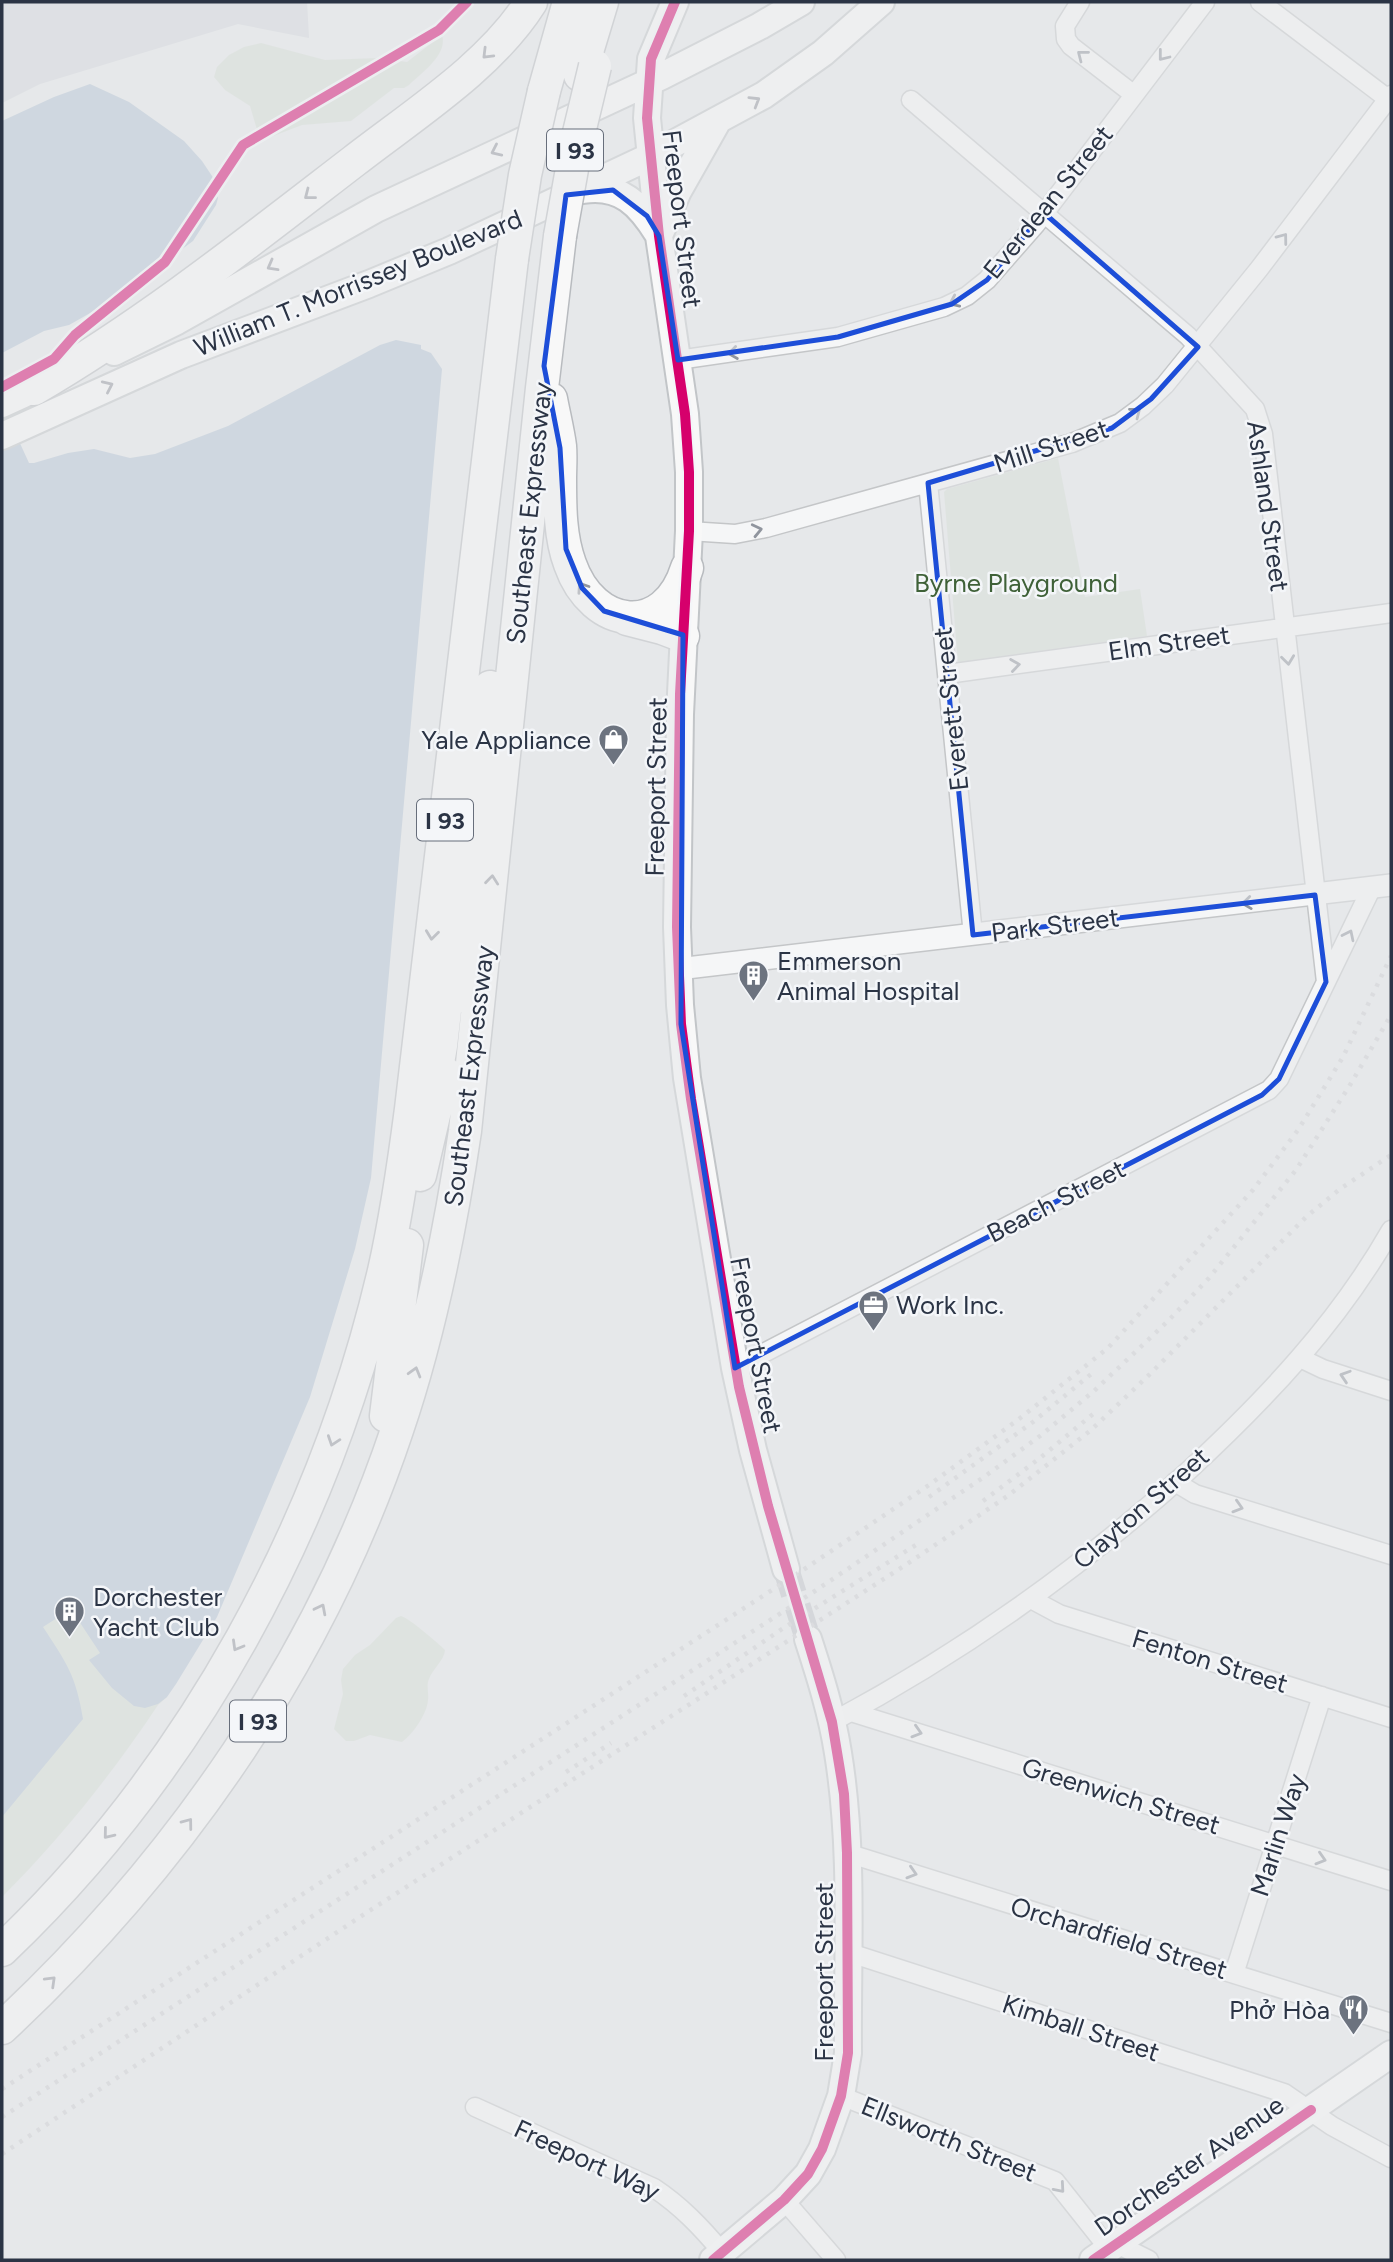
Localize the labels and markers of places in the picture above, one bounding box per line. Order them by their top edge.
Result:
shop icon: Yale Appliance [597,723,631,767]
place label: Yale Appliance [421,724,591,756]
place label: Emmerson Animal Hospital [777,945,960,1007]
building icon: Emmerson Animal Hospital [737,959,771,1003]
office icon: Work Inc. [856,1288,890,1332]
place label: Work Inc. [896,1289,1004,1321]
place label: Dorchester Yacht Club [93,1581,223,1643]
building icon: Dorchester Yacht Club [53,1595,87,1639]
restaurant icon: Phở Hòa [1336,1993,1370,2037]
place label: Phở Hòa [1229,1994,1330,2026]

